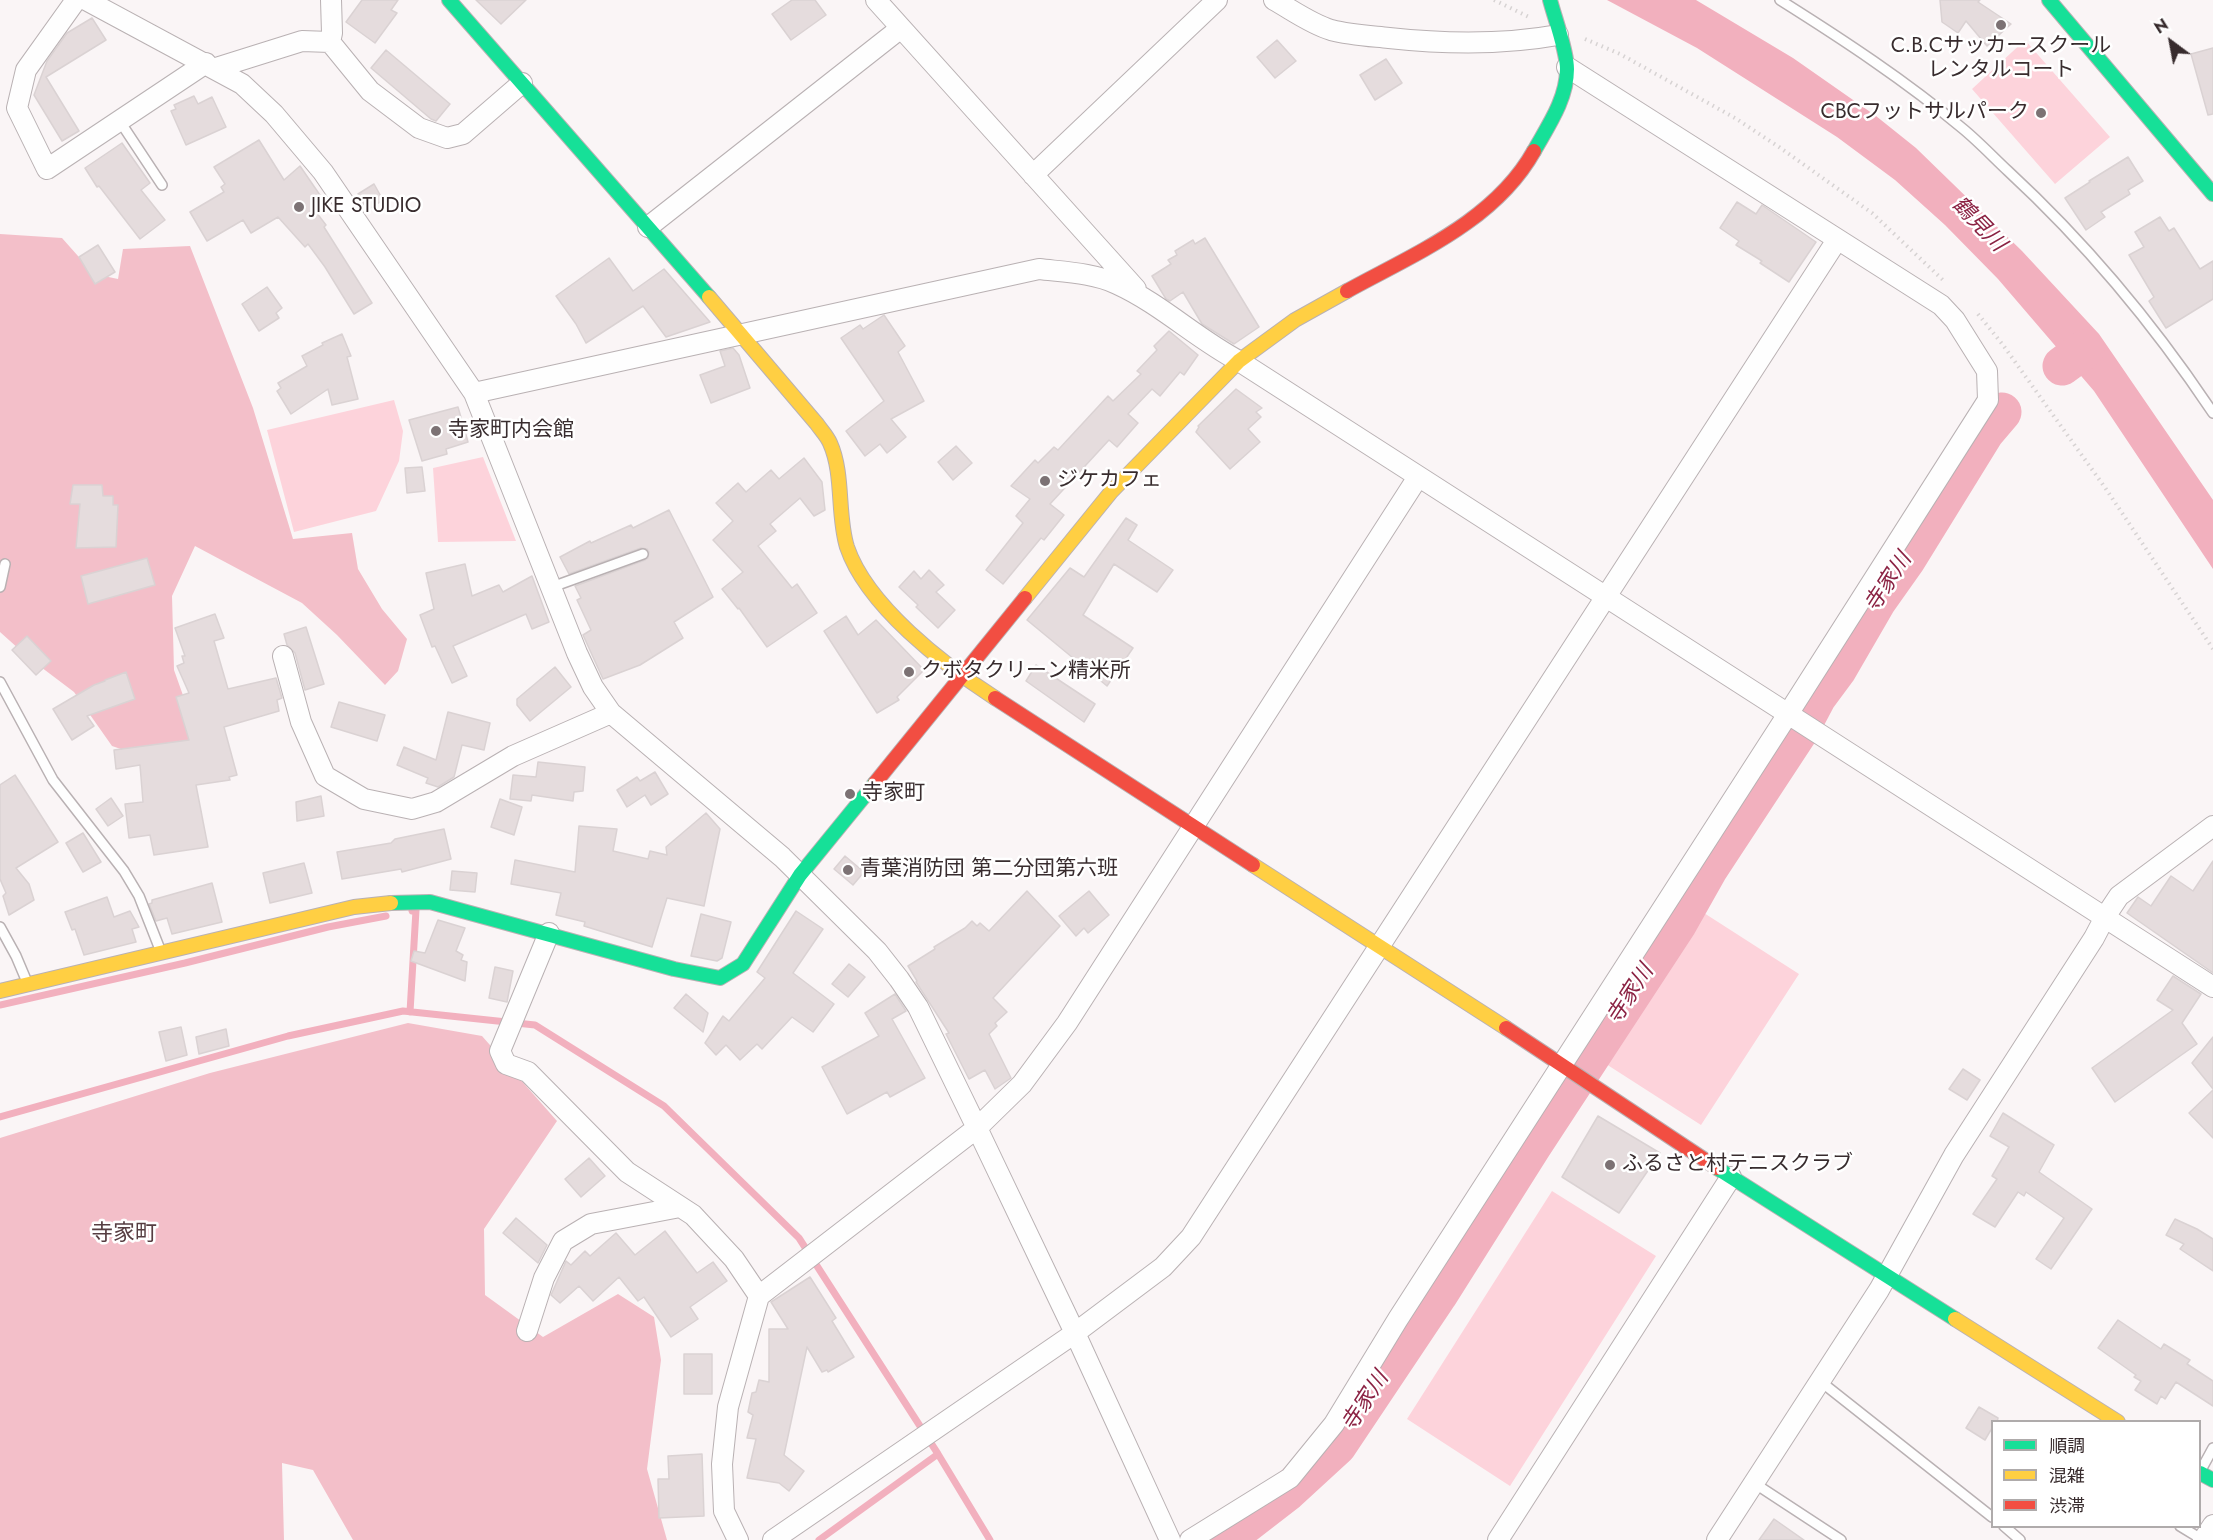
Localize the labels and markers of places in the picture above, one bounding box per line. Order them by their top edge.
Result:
marker: C.B.Cサッカースクール レンタルコート [1994,18,2008,32]
place label: C.B.Cサッカースクール レンタルコート [1891,34,2111,84]
place label: CBCフットサルパーク [1821,100,2029,126]
marker: CBCフットサルパーク [2034,106,2048,120]
place label: JIKE STUDIO [311,194,421,220]
marker: JIKE STUDIO [292,200,306,214]
place label: 寺家町内会館 [448,418,574,444]
marker: 寺家町内会館 [429,424,443,438]
place label: ジケカフェ [1057,468,1162,494]
marker: ジケカフェ [1038,474,1052,488]
place label: クボタクリーン精米所 [921,659,1131,685]
marker: クボタクリーン精米所 [902,665,916,679]
place label: 寺家町 [862,781,925,807]
marker: 寺家町 [843,787,857,801]
place label: 青葉消防団 第二分団第六班 [860,857,1118,883]
marker: 青葉消防団 第二分団第六班 [841,863,855,877]
place label: ふるさと村テニスクラブ [1622,1152,1853,1178]
marker: ふるさと村テニスクラブ [1603,1158,1617,1172]

